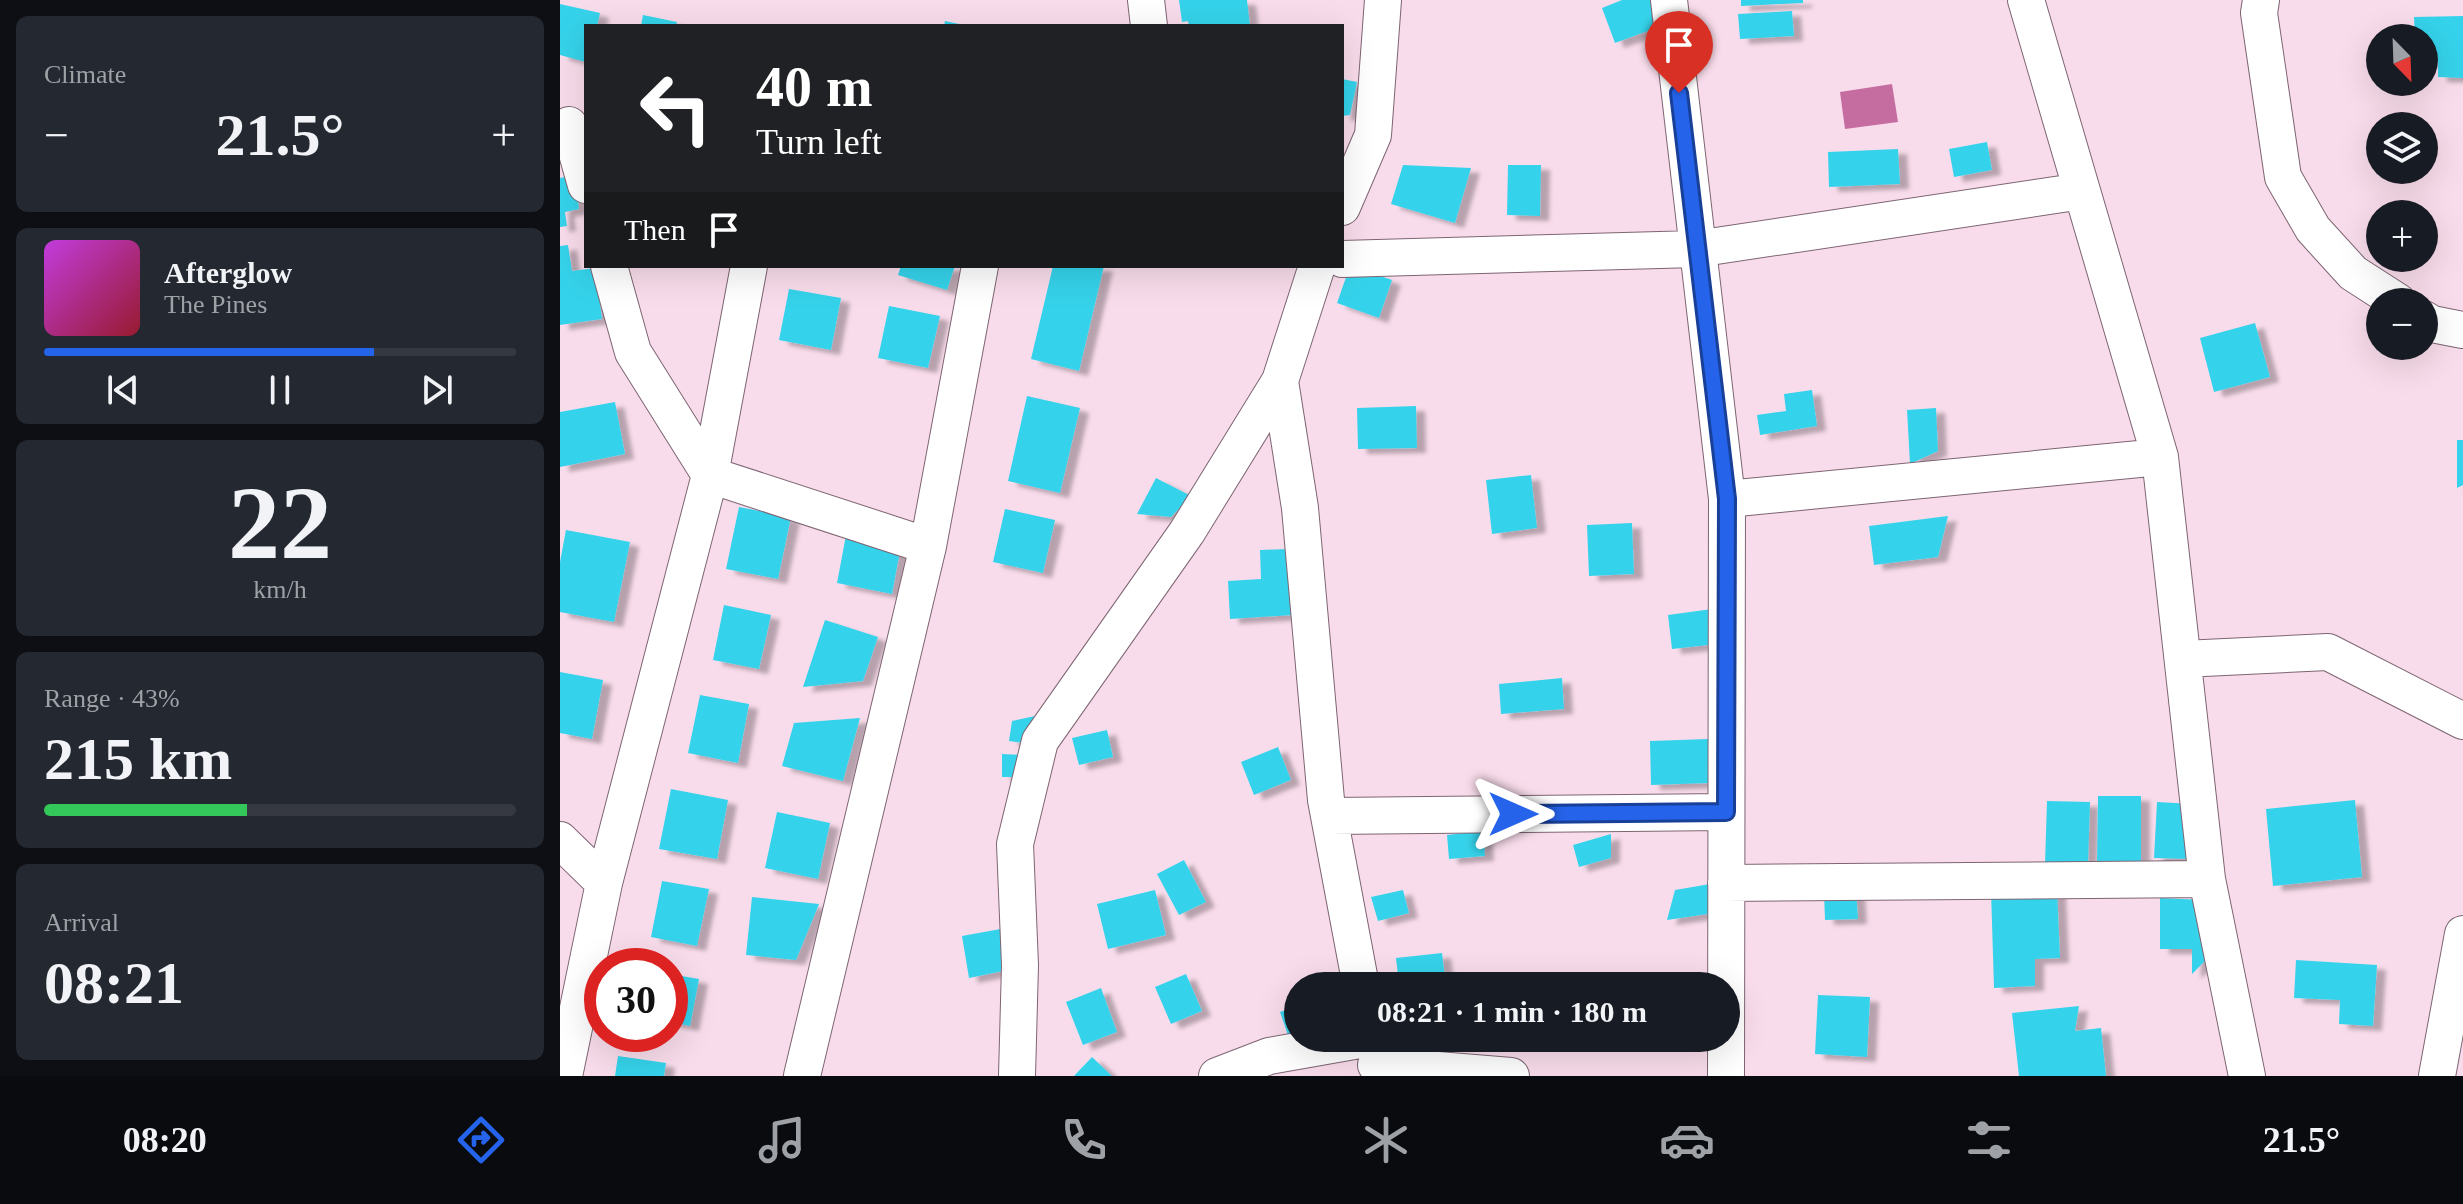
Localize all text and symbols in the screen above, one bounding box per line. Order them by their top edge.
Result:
pin [1645,11,1713,93]
icon: arrive [1657,23,1701,67]
north arrow [2366,24,2438,96]
map controls [2366,24,2438,360]
icon: left [624,56,728,160]
text: 40 m [756,56,873,118]
text: Climate [44,60,126,89]
text: 21.5° [216,102,345,168]
text: − [44,111,69,160]
text: + [491,111,516,160]
button: layers [2366,112,2438,184]
text: Turn left [756,122,882,162]
button: + [2366,200,2438,272]
icon: arrive [702,208,746,252]
text: Then [624,213,686,246]
text: Afterglow [164,256,292,289]
button: − [2366,288,2438,360]
text: The Pines [164,290,267,319]
icon: previous [101,368,145,412]
icon: pause [258,368,302,412]
icon: next [415,368,459,412]
text: 22 [228,465,332,580]
text: km/h [253,575,307,604]
text: Range · 43% [44,684,180,713]
text: 215 km [44,726,232,792]
position arrow [1471,772,1555,856]
text: Arrival [44,908,119,937]
speed limit sign: 30 [584,948,688,1052]
text: 08:21 [44,950,184,1016]
text: 08:21 · 1 min · 180 m [1377,995,1647,1028]
icon: directions [453,1112,509,1168]
icon: music [754,1112,810,1168]
icon: phone [1056,1112,1112,1168]
icon: climate [1358,1112,1414,1168]
icon: car [1659,1112,1715,1168]
icon: filters [1961,1112,2017,1168]
text: 08:20 [123,1120,207,1160]
text: 21.5° [2263,1120,2340,1160]

